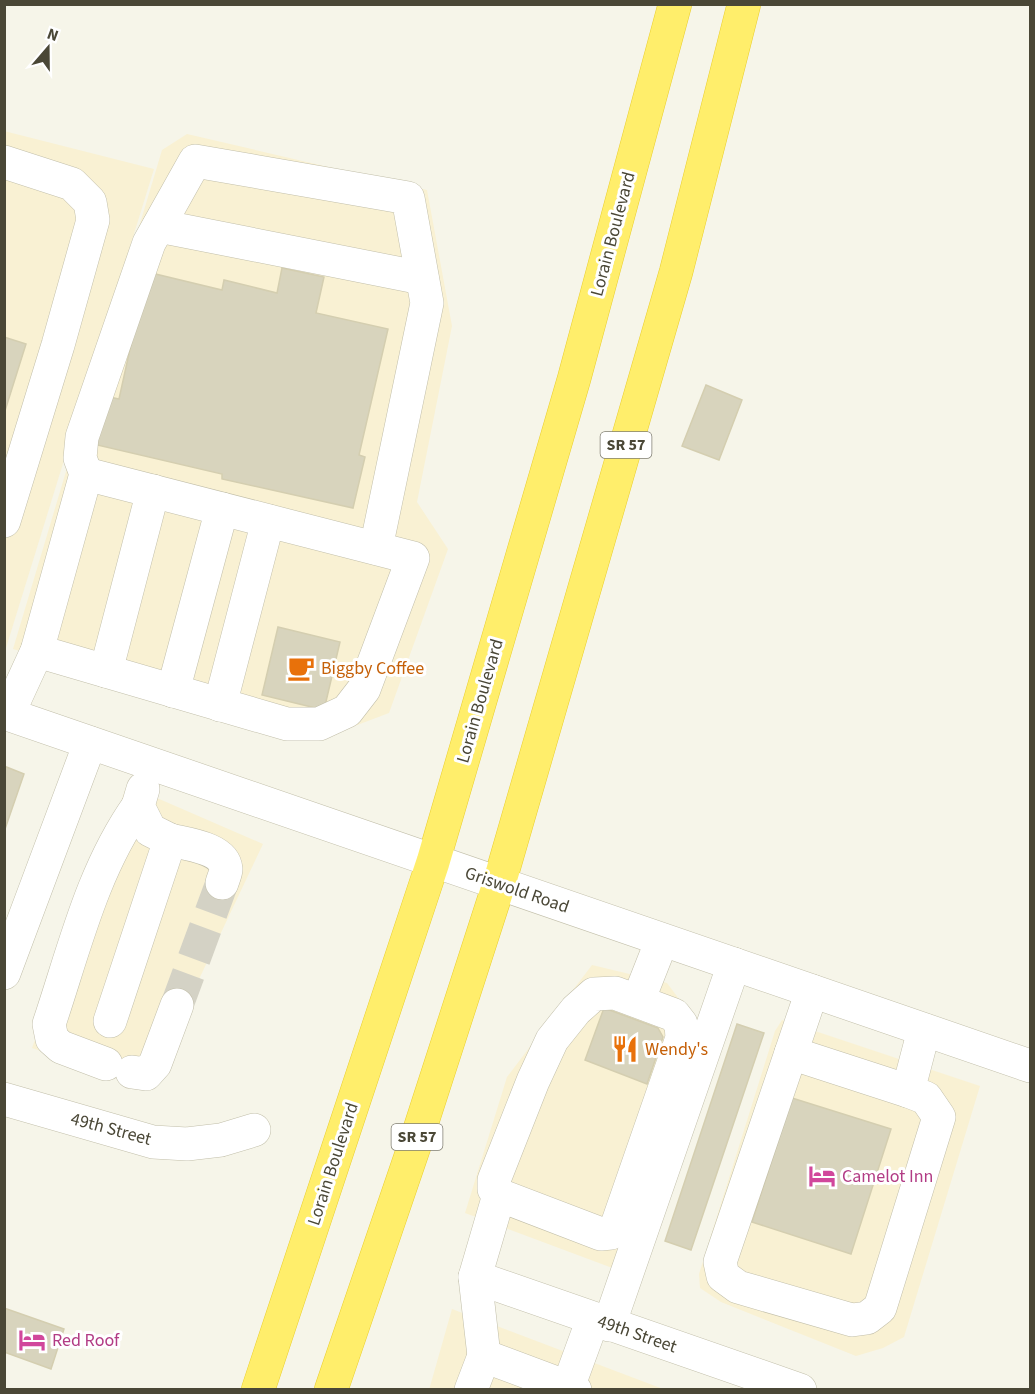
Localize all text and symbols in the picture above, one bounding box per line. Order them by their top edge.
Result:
north arrow [18,18,78,78]
text: N [44,23,62,47]
street label: Lorain Boulevard [584,169,642,299]
road number: SR 57 [600,432,652,458]
street label: Lorain Boulevard [450,636,510,766]
cafe icon: Biggby Coffee [286,653,316,683]
place label: Biggby Coffee [321,656,424,681]
street label: Griswold Road [462,860,572,920]
restaurant icon: Wendy's [610,1034,640,1064]
place label: Wendy's [645,1037,708,1062]
street label: Lorain Boulevard [301,1099,365,1229]
street label: 49th Street [68,1106,154,1152]
road number: SR 57 [392,1124,442,1150]
hotel icon: Camelot Inn [807,1161,837,1191]
place label: Camelot Inn [842,1164,933,1189]
street label: 49th Street [594,1309,680,1359]
hotel icon: Red Roof [17,1325,47,1355]
place label: Red Roof [52,1328,120,1353]

